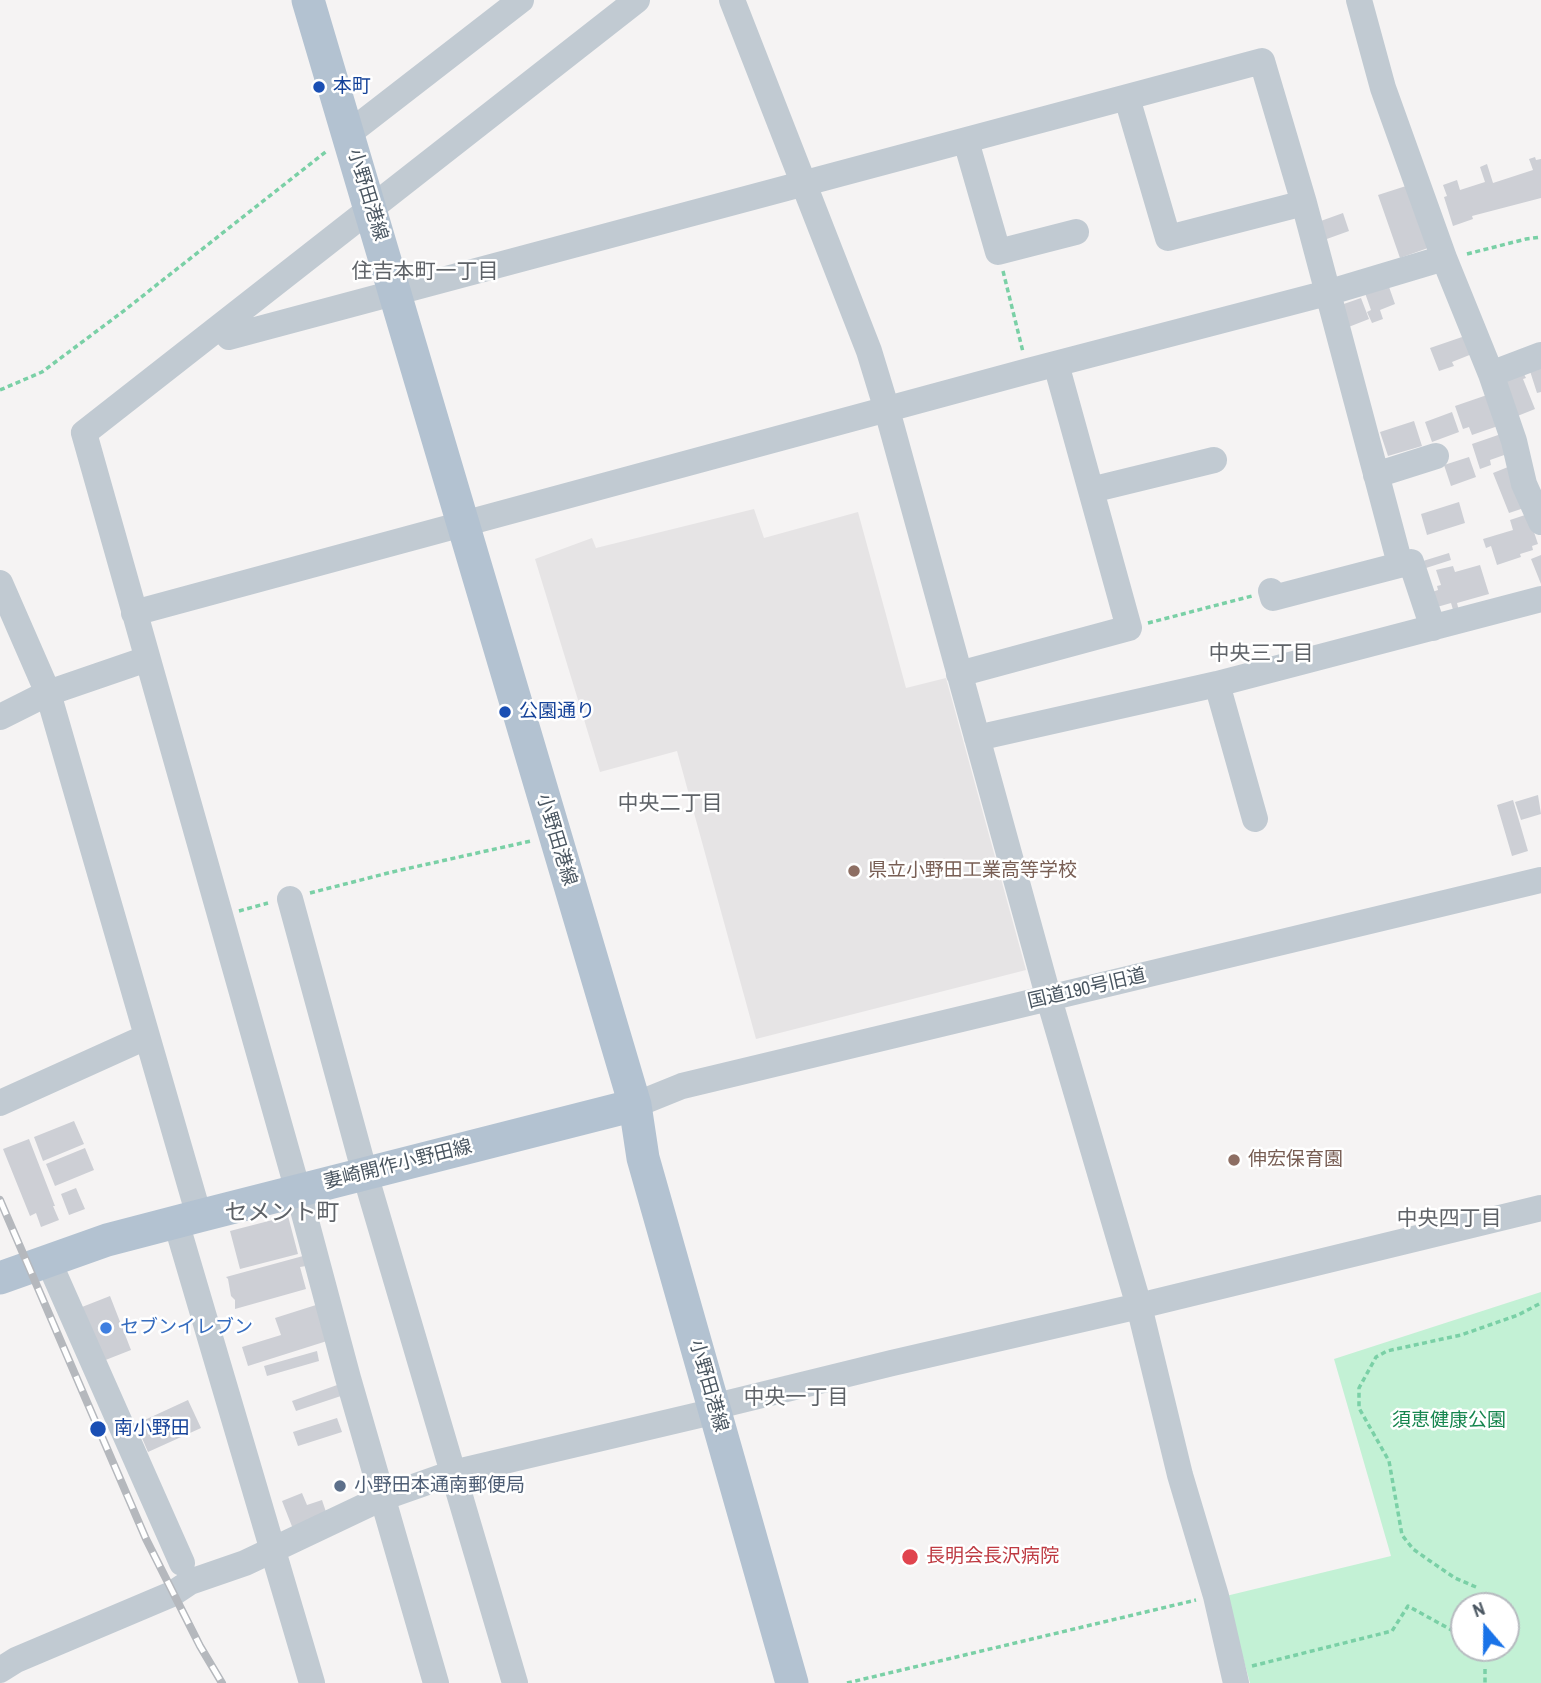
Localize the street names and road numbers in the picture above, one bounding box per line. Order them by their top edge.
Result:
street label: 小野田港線 [342,146,392,244]
street label: 小野田港線 [531,791,581,889]
street label: 国道190号旧道 [1025,964,1149,1014]
street label: 妻崎開作小野田線 [321,1136,475,1194]
street label: 小野田港線 [684,1337,732,1435]

